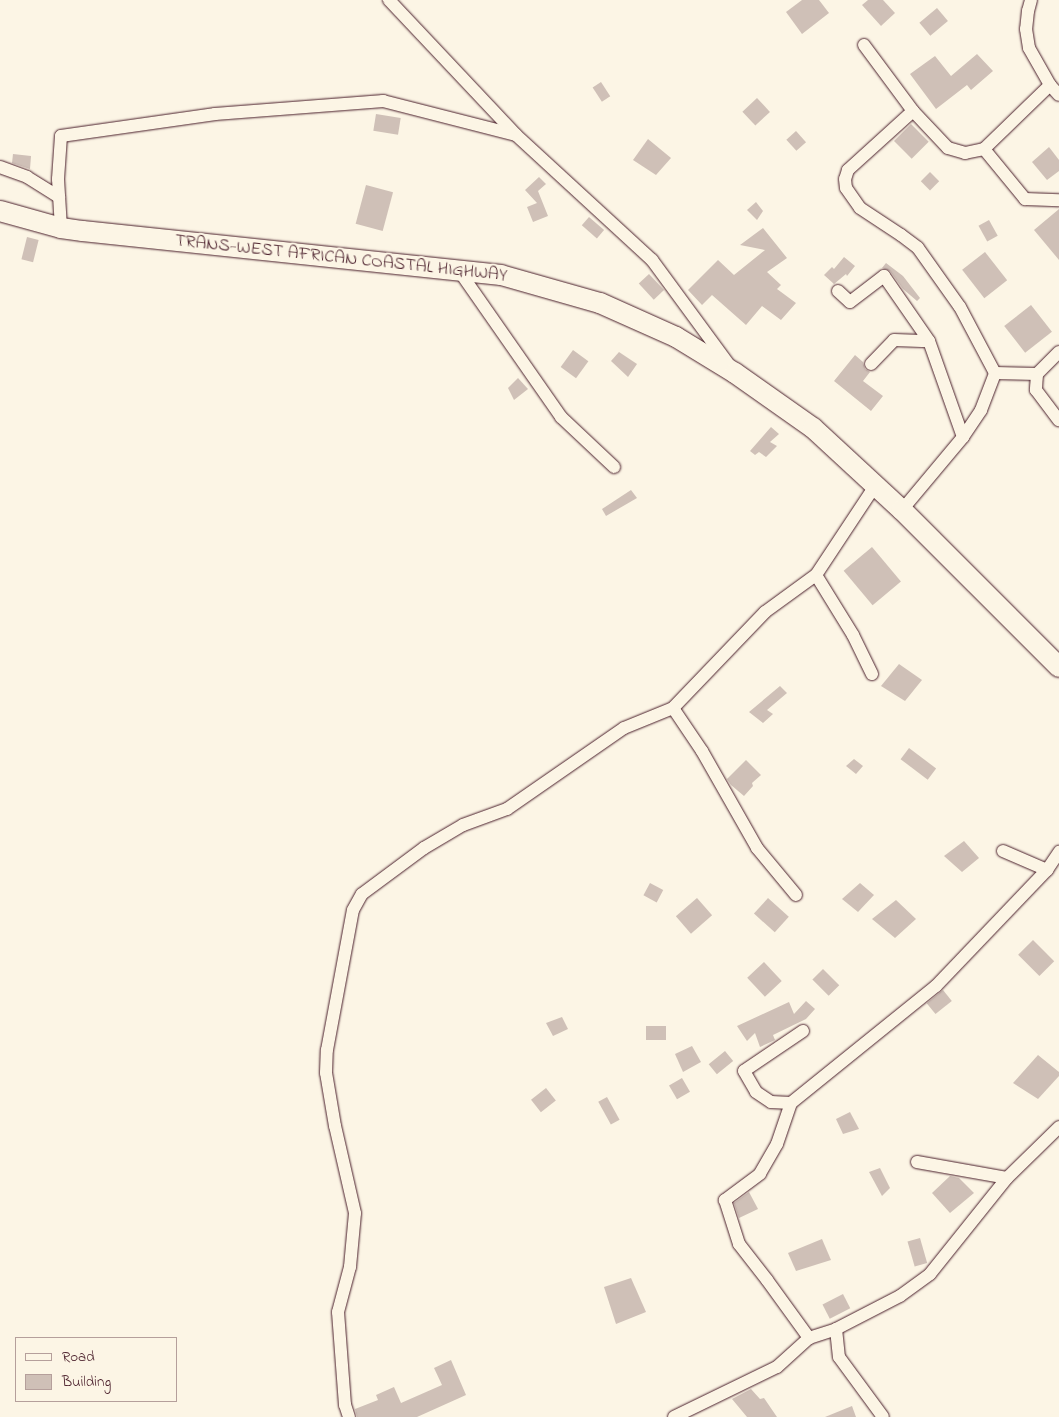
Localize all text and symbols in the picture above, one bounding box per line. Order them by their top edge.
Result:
street label: TRANS-WEST AFRICAN COASTAL HIGHWAY [174,231,508,287]
legend [15,1337,178,1402]
text: Road [62,1346,95,1368]
text: Building [62,1371,111,1393]

